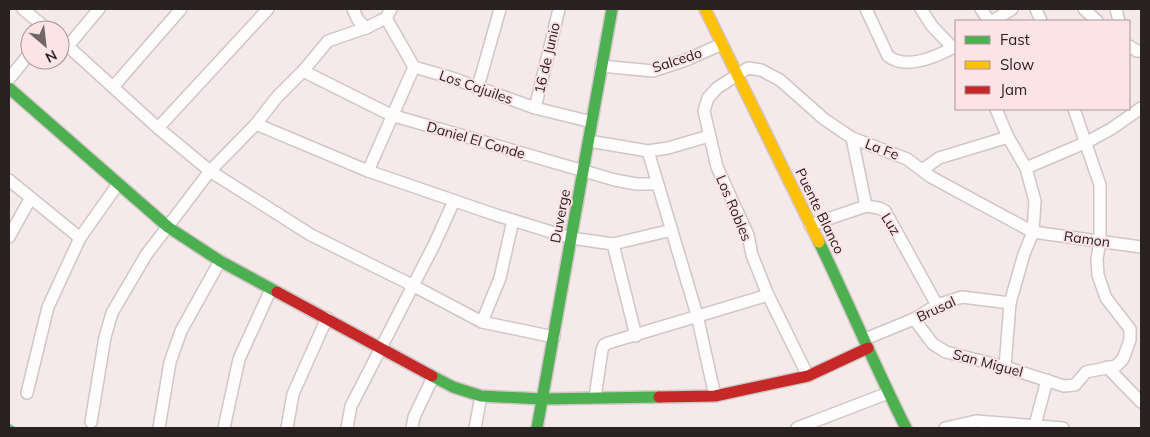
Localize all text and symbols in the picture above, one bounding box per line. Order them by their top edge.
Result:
north arrow [20,20,70,70]
legend [955,20,1130,110]
street label: 16 de Junio [530,21,564,95]
text: Fast [1000,30,1030,49]
street label: Salcedo [650,44,704,76]
text: N [42,46,60,67]
text: Slow [1000,55,1034,74]
street label: Los Cajuiles [437,66,515,108]
text: Jam [1000,80,1027,99]
street label: Daniel El Conde [425,117,527,163]
street label: La Fe [862,134,902,164]
street label: Puente Blanco [791,165,849,257]
street label: Los Robles [712,172,756,244]
street label: Duverge [546,188,574,244]
street label: Luz [877,210,905,238]
street label: Ramon [1063,227,1111,251]
street label: Brusal [913,292,959,326]
street label: San Miguel [951,345,1025,381]

